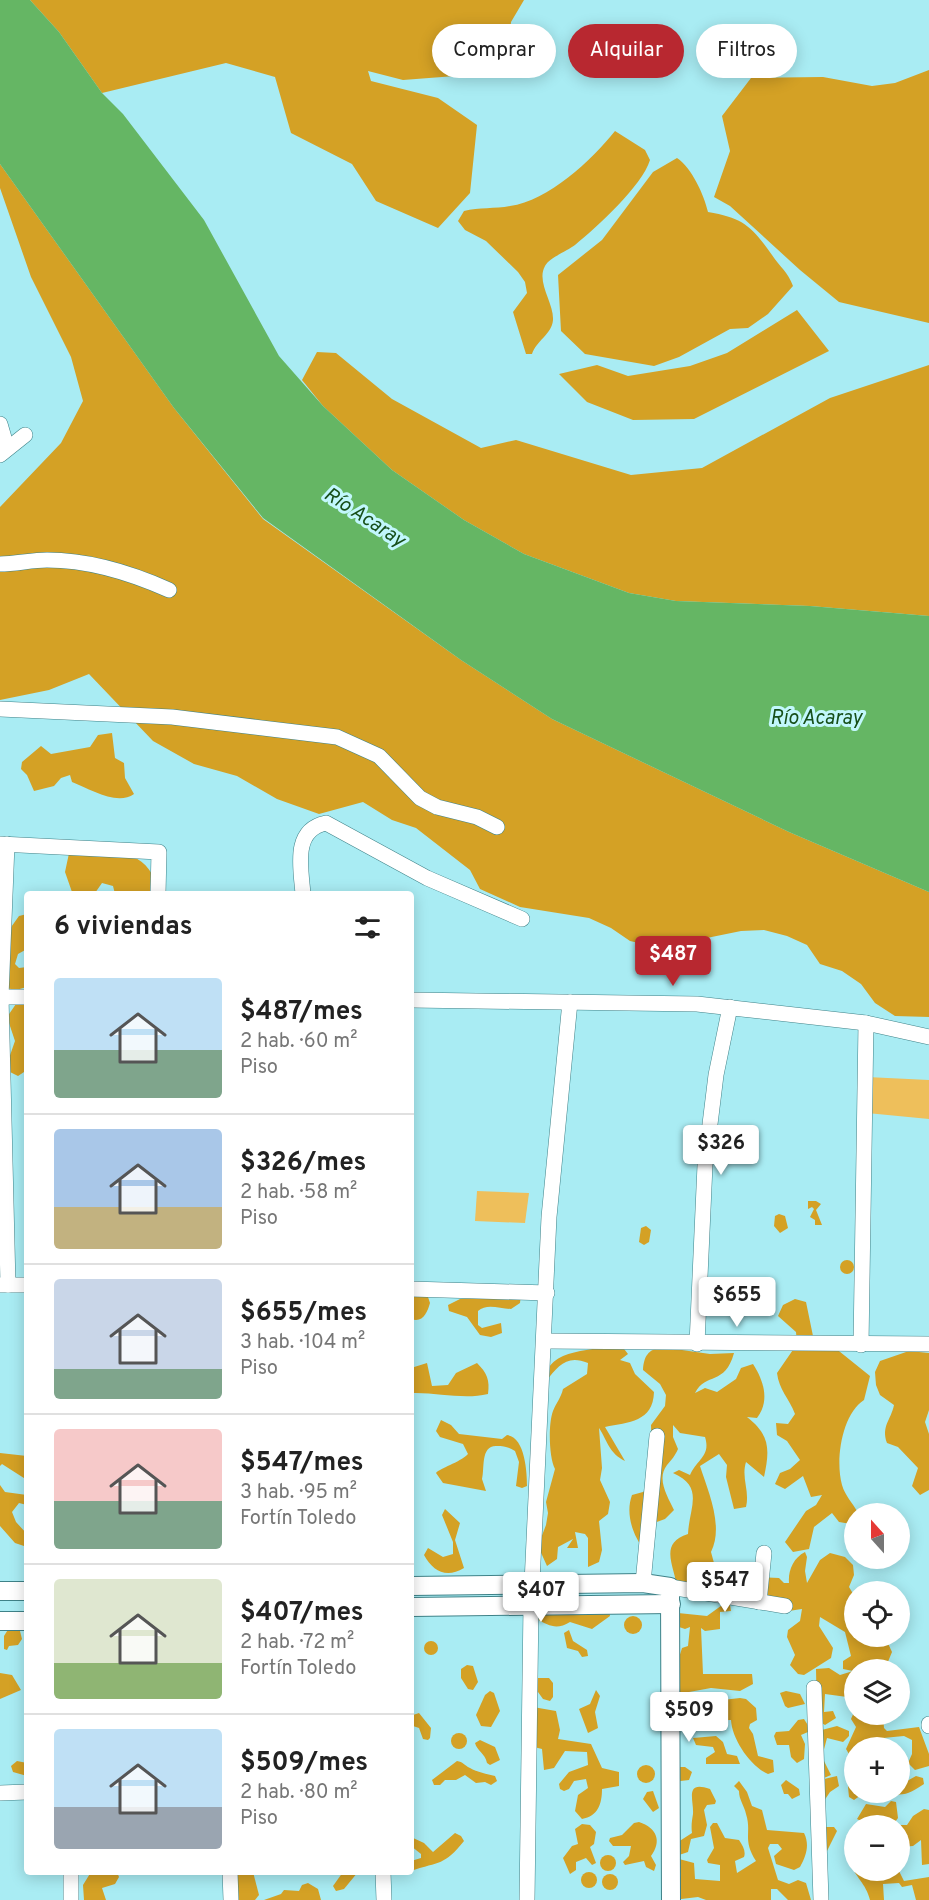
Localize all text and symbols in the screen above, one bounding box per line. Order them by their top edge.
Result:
chip: Comprar [432,24,556,78]
chip: Alquilar [568,24,684,78]
chip: Filtros [696,24,797,78]
water label: Río Acaray [318,482,411,555]
water label: Río Acaray [770,706,864,732]
text: 6 viviendas [54,911,193,944]
icon: filters [351,911,384,944]
pin: $487 [637,936,709,987]
text: $487 [649,942,697,968]
text: $487/mes [240,996,363,1029]
icon: home [102,1002,174,1074]
text: 2 hab. · 60 m² [240,1029,358,1055]
text: Piso [240,1055,278,1081]
pin: $326 [685,1125,757,1176]
text: $326 [697,1131,745,1157]
text: $326/mes [240,1147,366,1180]
icon: home [102,1153,174,1225]
text: 2 hab. · 58 m² [240,1180,357,1206]
text: Piso [240,1206,278,1232]
pin: $655 [701,1277,773,1328]
text: $655 [713,1283,761,1309]
text: $655/mes [240,1297,367,1330]
icon: home [102,1303,174,1375]
text: 3 hab. · 104 m² [240,1330,365,1356]
text: Piso [240,1356,278,1382]
text: $547/mes [240,1447,364,1480]
icon: home [102,1453,174,1525]
text: 3 hab. · 95 m² [240,1480,357,1506]
north arrow [844,1503,910,1569]
map controls [844,1503,910,1881]
text: Fortín Toledo [240,1506,356,1532]
pin: $547 [689,1562,761,1613]
text: $547 [701,1568,749,1594]
pin: $407 [505,1572,577,1623]
text: $407 [517,1578,565,1604]
button: locate [844,1581,910,1647]
text: $407/mes [240,1597,364,1630]
icon: home [102,1603,174,1675]
text: 2 hab. · 72 m² [240,1630,354,1656]
text: Fortín Toledo [240,1656,356,1682]
button: layers [844,1659,910,1725]
pin: $509 [653,1692,725,1743]
text: $509 [664,1698,714,1724]
button: + [844,1737,910,1803]
text: $509/mes [240,1747,368,1780]
icon: home [102,1753,174,1825]
text: 2 hab. · 80 m² [240,1780,358,1806]
text: Piso [240,1806,278,1832]
button: − [844,1815,910,1881]

